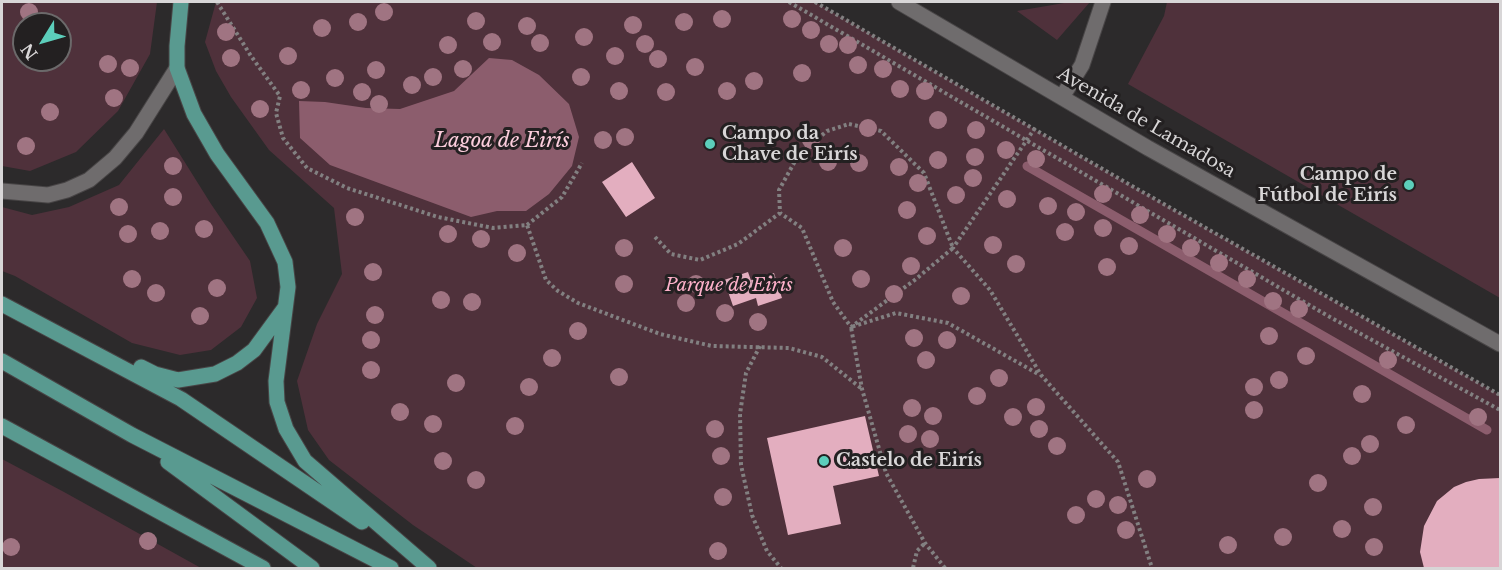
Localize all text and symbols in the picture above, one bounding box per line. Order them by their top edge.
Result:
north arrow [12,12,72,72]
text: N [17,40,42,64]
street label: Avenida de Lamadosa [1053,63,1239,183]
place label: Campo da Chave de Eirís [722,123,858,166]
water label: Lagoa de Eirís [434,129,570,153]
marker: Campo da Chave de Eirís [703,137,717,151]
place label: Campo de Fútbol de Eirís [1258,164,1397,207]
marker: Campo de Fútbol de Eirís [1402,178,1416,192]
park label: Parque de Eirís [665,275,793,297]
place label: Castelo de Eirís [836,450,982,472]
marker: Castelo de Eirís [817,454,831,468]

